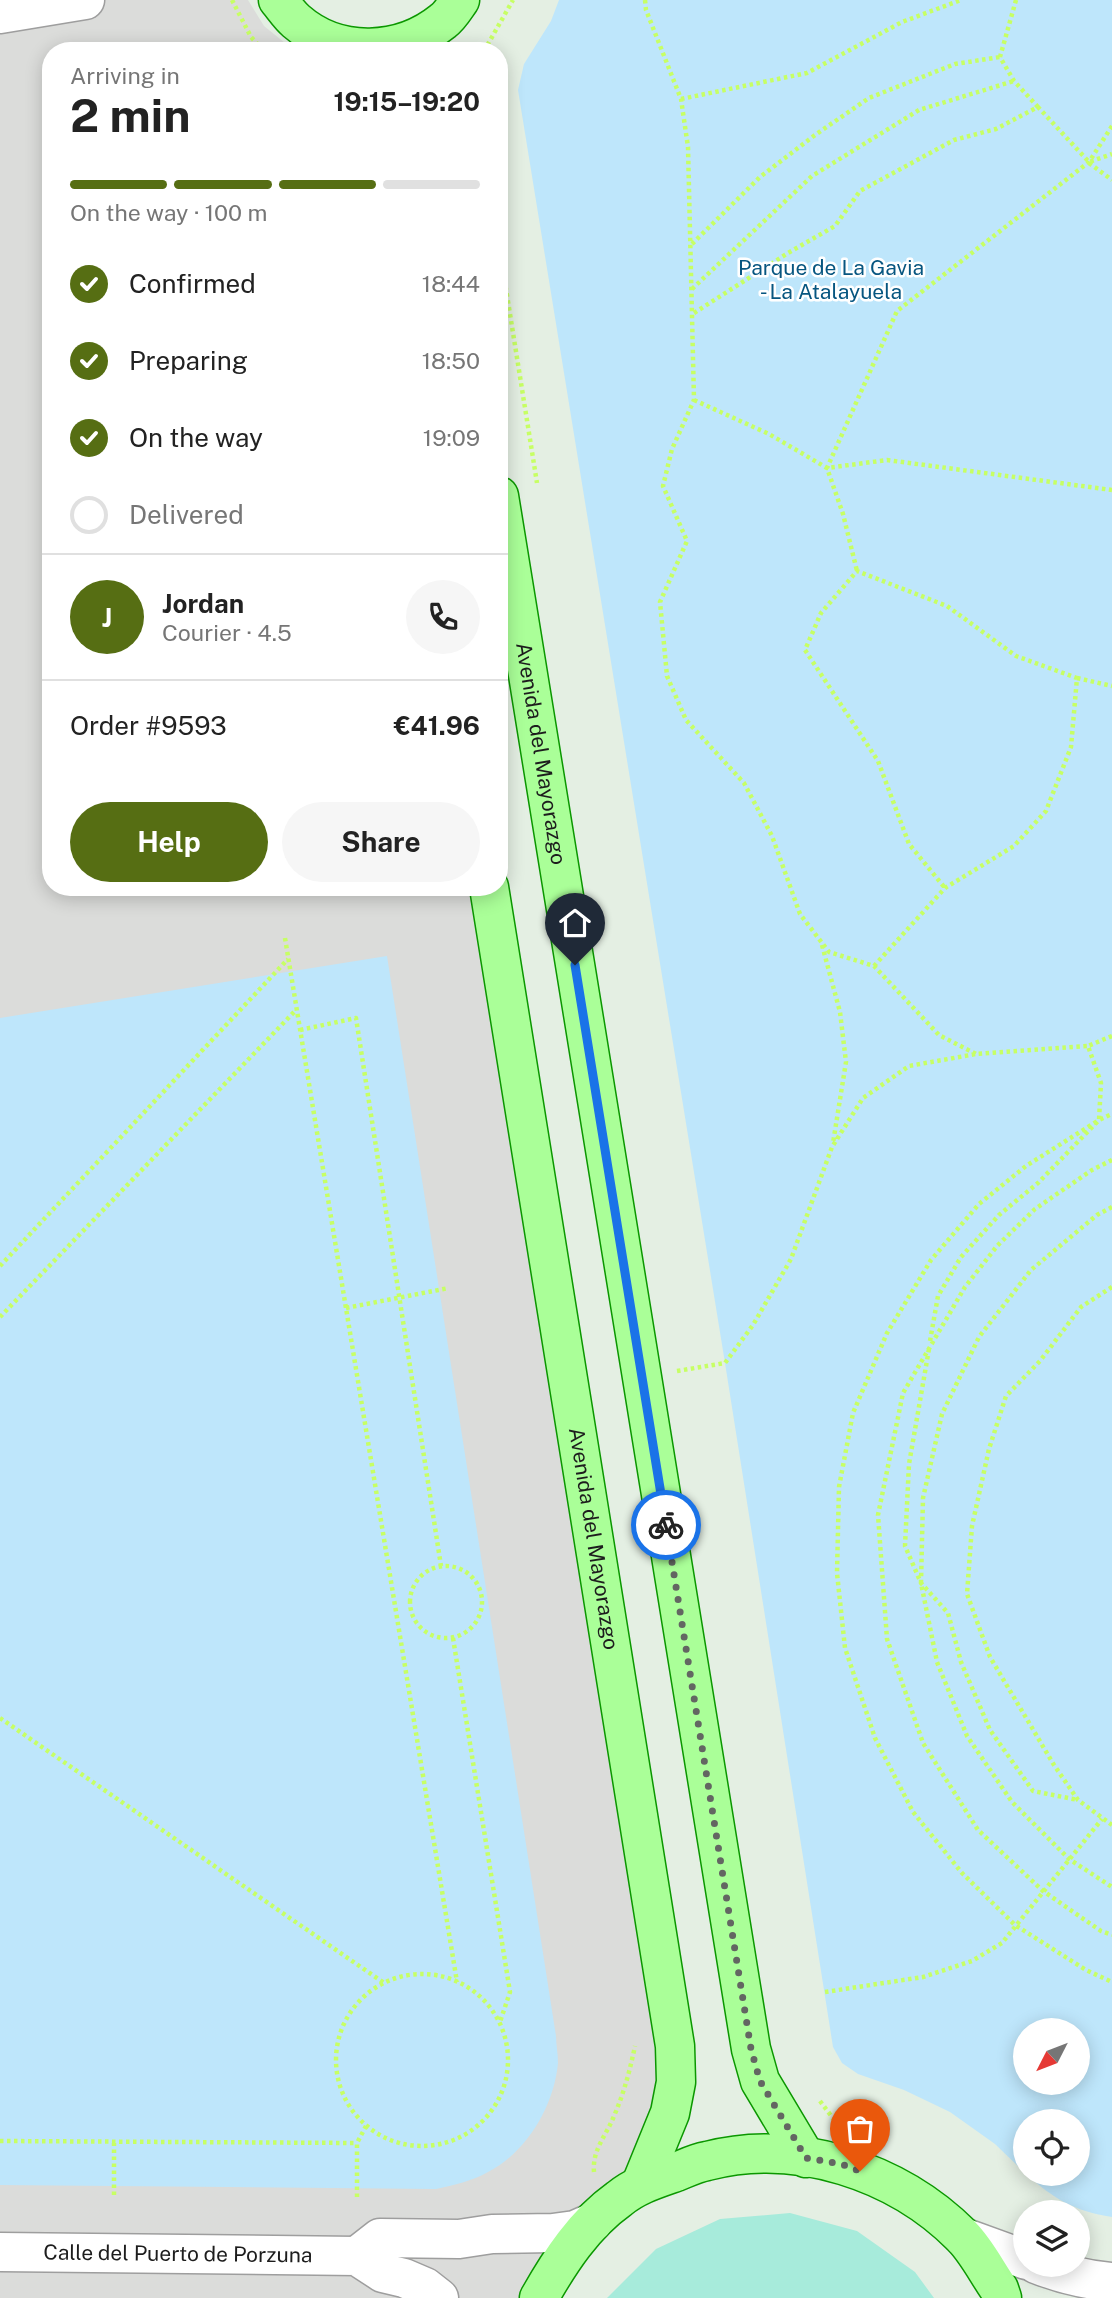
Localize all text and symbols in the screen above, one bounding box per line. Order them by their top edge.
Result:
text: Arriving in [70,62,180,89]
text: 19:15–19:20 [333,86,480,117]
text: 2 min [70,88,190,142]
text: On the way · 100 m [70,199,267,226]
park label: Parque de La Gavia - La Atalayuela [738,255,924,304]
icon: check [70,265,108,303]
text: Confirmed [129,268,256,299]
text: 18:44 [422,270,480,297]
icon: check [70,342,108,380]
text: Preparing [129,345,248,376]
text: 18:50 [422,347,480,374]
icon: check [70,419,108,457]
text: On the way [129,422,263,453]
text: 19:09 [423,424,480,451]
text: Delivered [129,499,244,530]
button: phone [406,580,480,654]
text: Jordan [162,588,244,619]
text: J [102,602,112,633]
text: Courier · 4.5 [162,619,292,646]
street label: Avenida del Mayorazgo [511,641,572,867]
text: Order #9593 [70,710,227,741]
text: €41.96 [394,710,480,741]
button: Help [70,802,268,882]
button: Share [282,802,480,882]
pin [545,893,605,965]
icon: home [556,904,594,942]
street label: Avenida del Mayorazgo [564,1426,624,1652]
courier [631,1490,701,1560]
icon: bike [647,1506,685,1544]
north arrow [1013,2018,1090,2095]
map controls [1013,2018,1090,2277]
pin [830,2099,890,2171]
button: locate [1013,2109,1090,2186]
icon: bag [841,2110,879,2148]
button: layers [1013,2200,1090,2277]
street label: Calle del Puerto de Porzuna [43,2239,313,2268]

